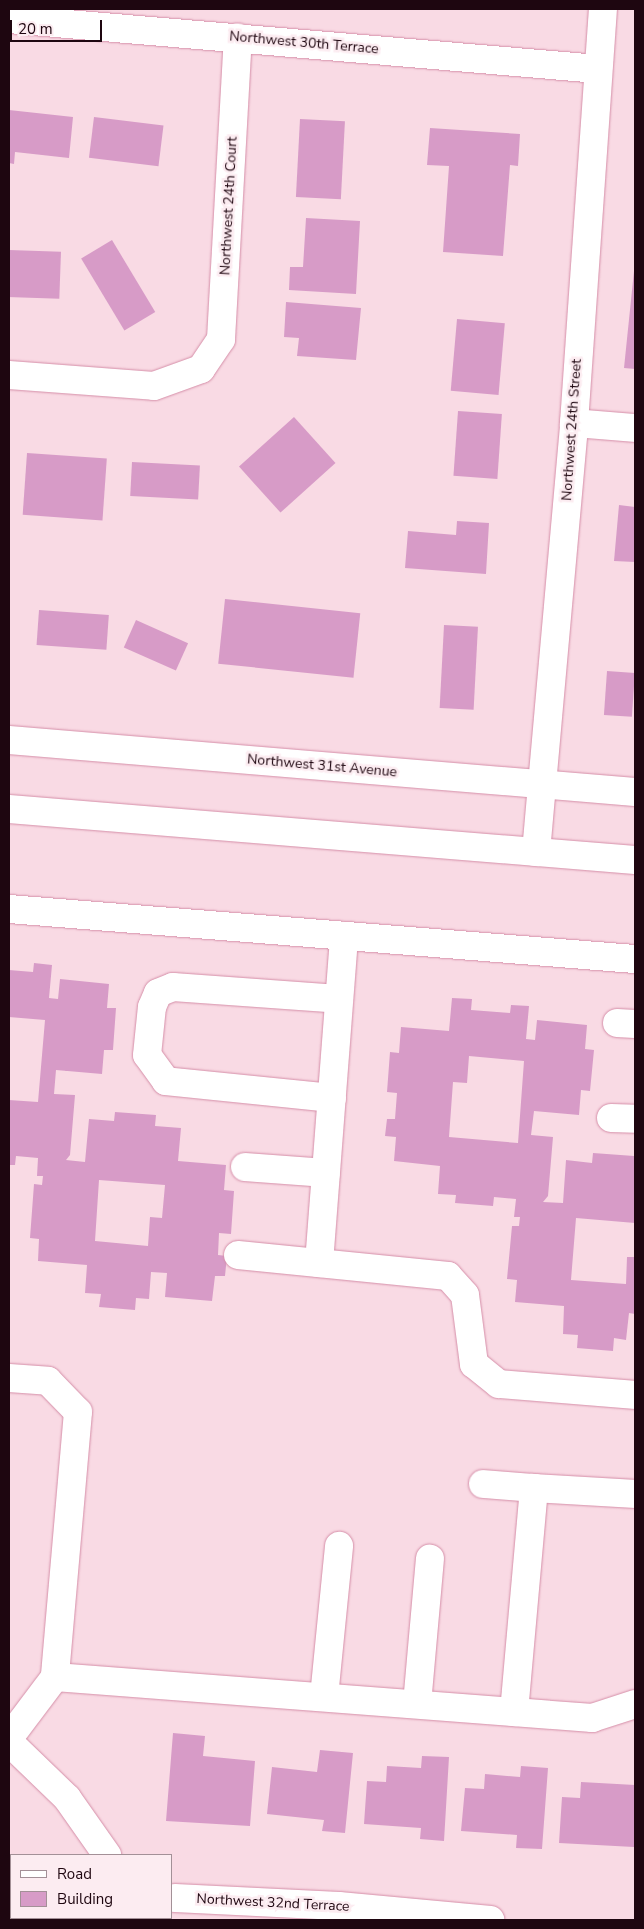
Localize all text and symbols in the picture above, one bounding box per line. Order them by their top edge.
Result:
scale bar [12,10,105,42]
text: 20 m [18,19,53,39]
street label: Northwest 30th Terrace [229,28,379,58]
street label: Northwest 24th Court [217,136,241,276]
street label: Northwest 24th Street [559,359,585,501]
street label: Northwest 31st Avenue [246,751,398,781]
legend [10,1854,172,1919]
text: Road [57,1864,92,1884]
text: Building [57,1889,113,1909]
street label: Northwest 32nd Terrace [196,1891,350,1915]

